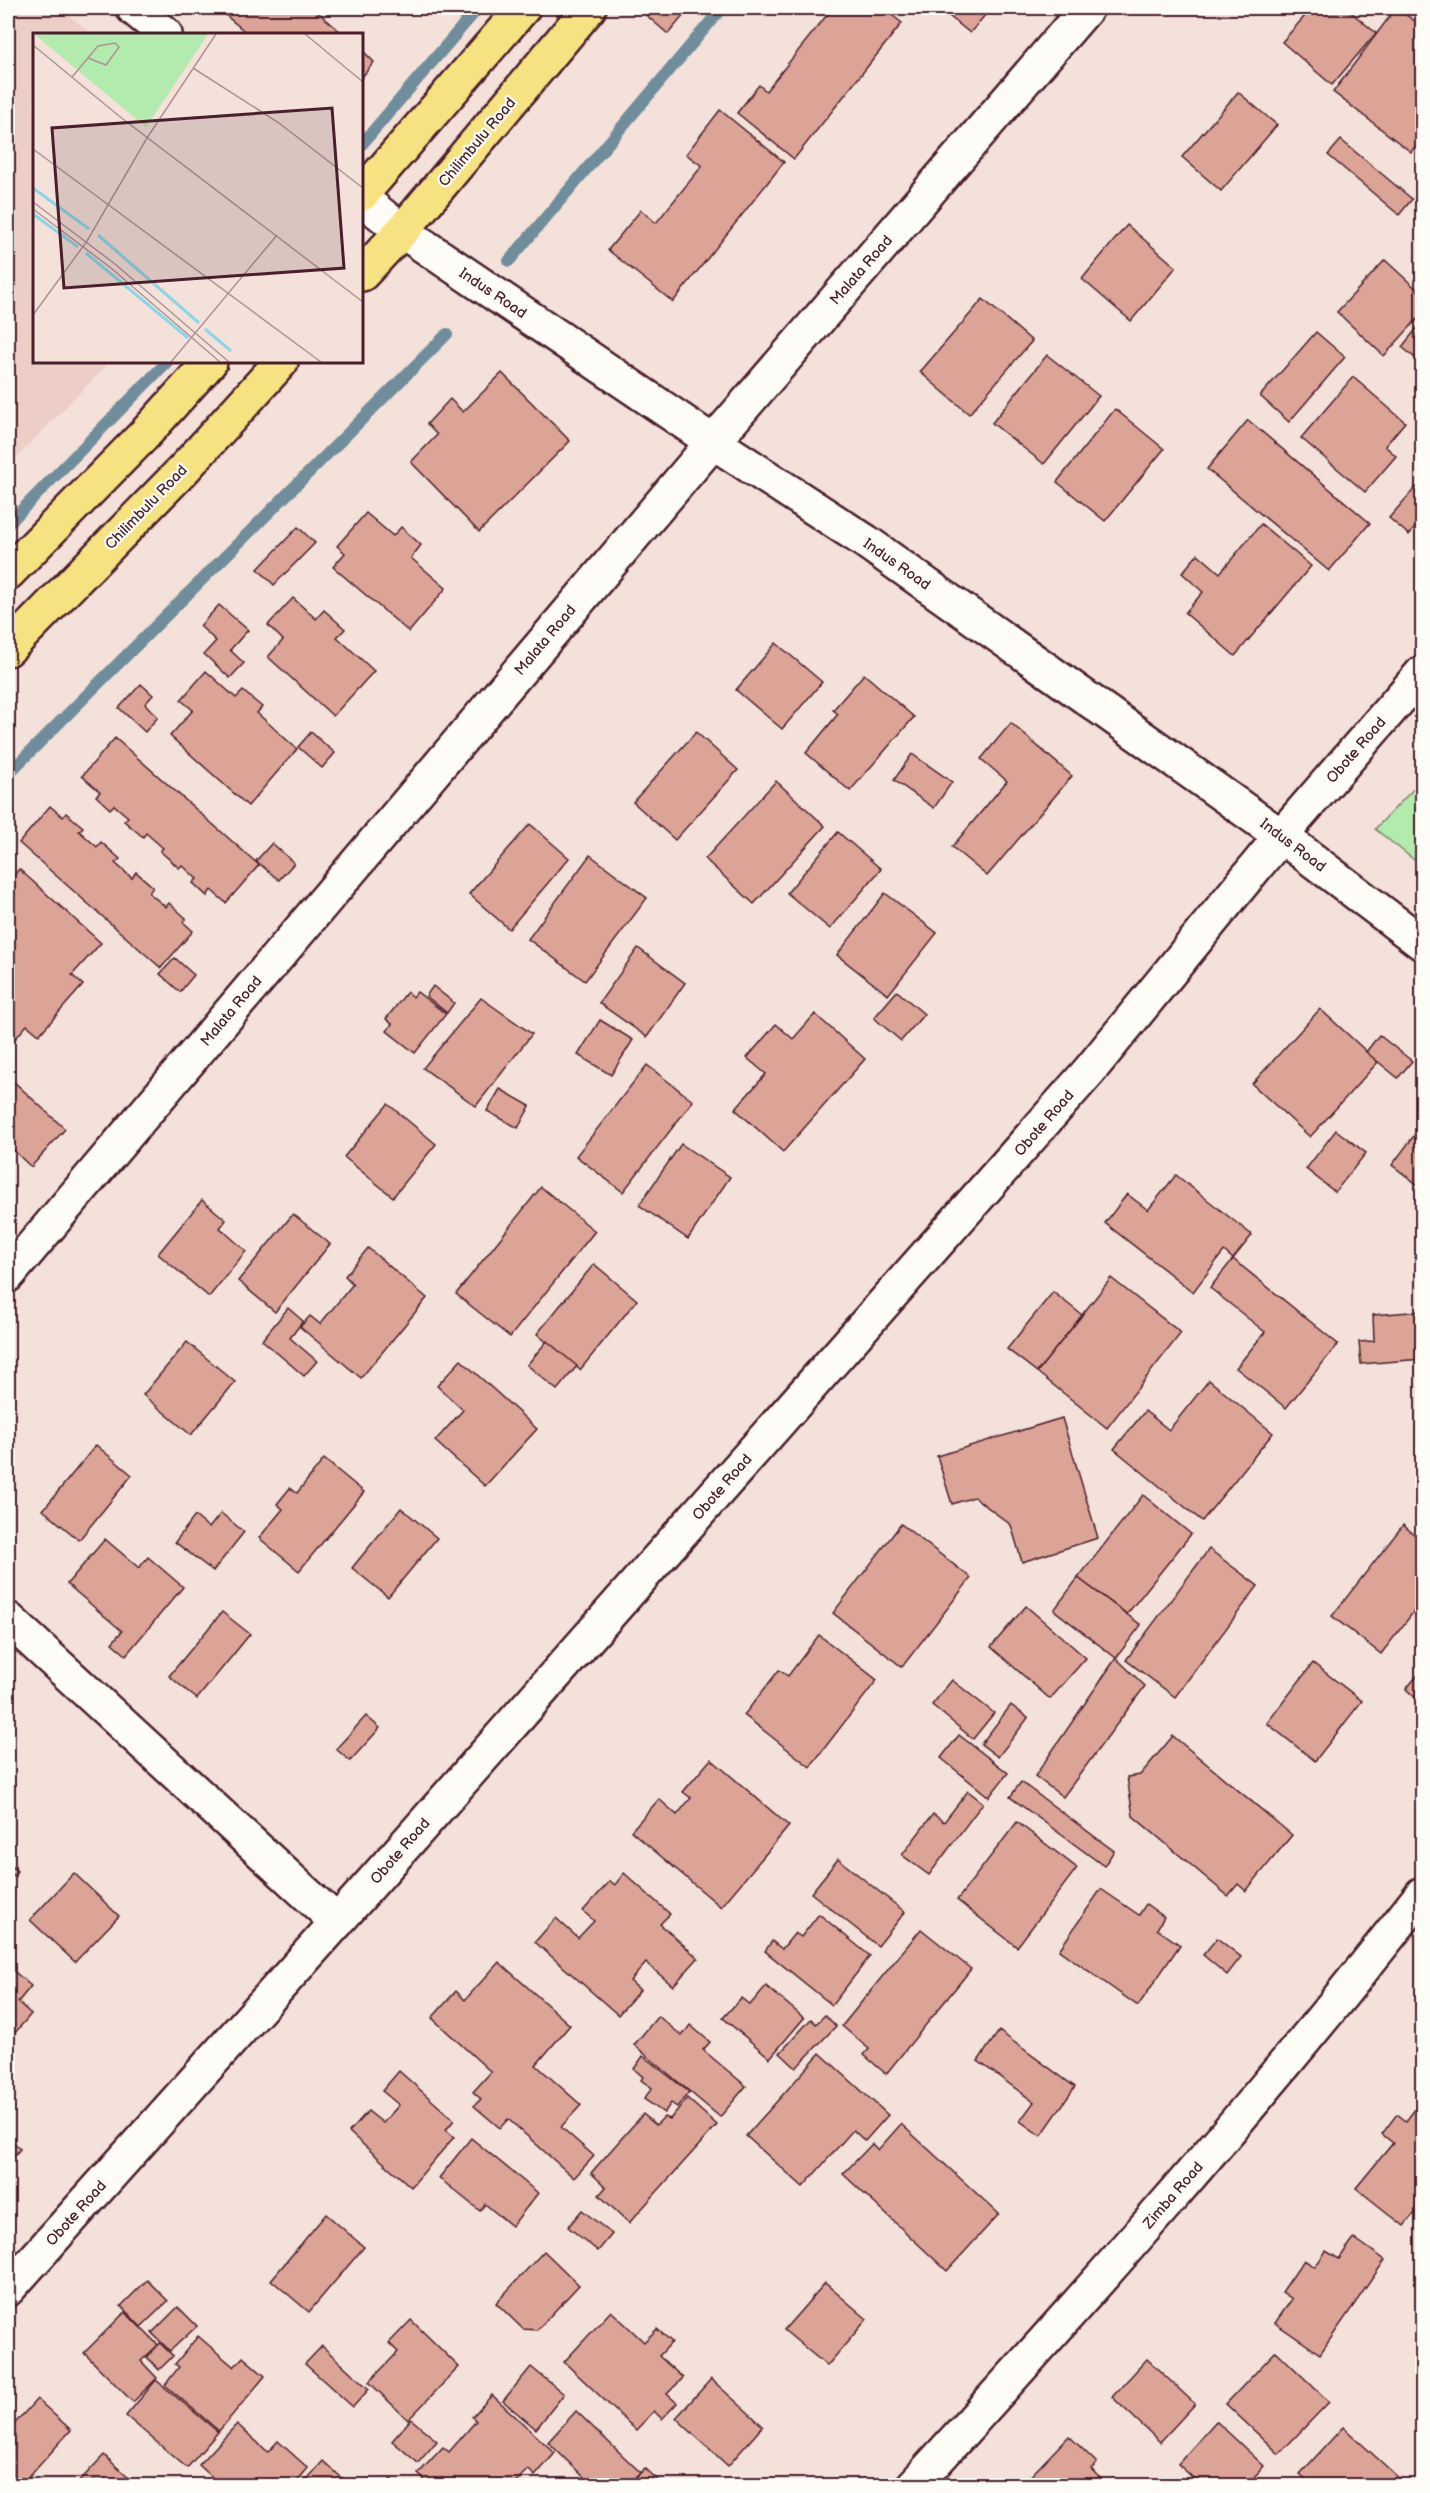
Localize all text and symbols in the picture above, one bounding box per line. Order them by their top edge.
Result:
inset map [33,33,363,363]
street label: Chilimbulu Road [435,94,520,191]
street label: Malata Road [826,232,897,309]
street label: Indus Road [455,264,530,323]
street label: Chilimbulu Road [101,461,192,554]
street label: Indus Road [859,534,934,595]
street label: Malata Road [510,601,580,679]
street label: Obote Road [1322,713,1390,787]
street label: Indus Road [1256,814,1329,876]
street label: Malata Road [196,972,266,1050]
street label: Obote Road [1010,1086,1078,1160]
street label: Obote Road [688,1450,756,1524]
street label: Obote Road [366,1814,434,1888]
street label: Zimba Road [1138,2158,1208,2233]
street label: Obote Road [42,2177,111,2250]

